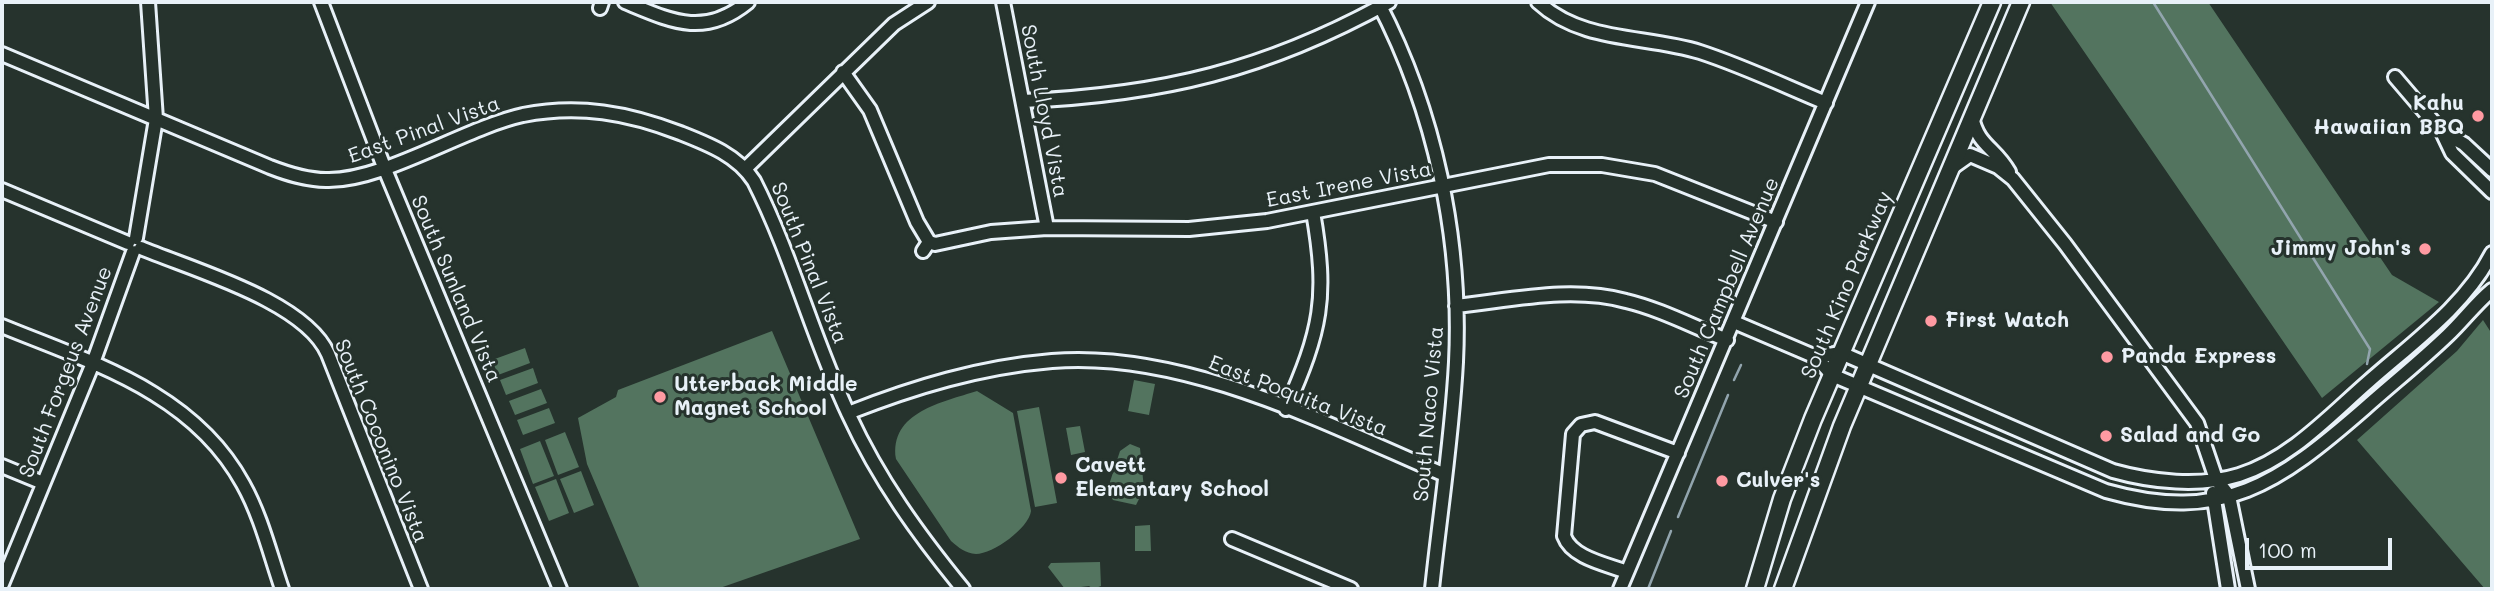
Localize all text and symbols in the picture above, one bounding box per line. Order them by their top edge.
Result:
street label: South Lloyd Vista [1015,22,1073,200]
street label: East Pinal Vista [345,91,503,169]
place label: Kahu Hawaiian BBQ [2313,91,2464,141]
marker: Kahu Hawaiian BBQ [2470,108,2486,124]
street label: East Irene Vista [1264,157,1434,213]
street label: South Campbell Avenue [1669,174,1785,402]
street label: South Pinal Vista [765,179,853,347]
street label: South Kino Parkway [1796,187,1898,383]
street label: South Sunland Vista [405,192,507,386]
place label: Jimmy John's [2271,236,2411,262]
marker: Jimmy John's [2417,241,2433,257]
street label: South Forgeus Avenue [14,263,118,481]
place label: First Watch [1945,308,2069,334]
marker: First Watch [1923,313,1939,329]
street label: South Naco Vista [1409,325,1449,503]
street label: South Coconino Vista [329,336,433,546]
place label: Panda Express [2121,344,2276,370]
marker: Panda Express [2099,349,2115,365]
street label: East Poquita Vista [1205,350,1391,442]
place label: Utterback Middle Magnet School [674,372,857,422]
marker: Utterback Middle Magnet School [652,389,668,405]
place label: Salad and Go [2120,423,2260,449]
marker: Salad and Go [2098,428,2114,444]
place label: Cavett Elementary School [1075,453,1269,503]
place label: Culver's [1736,468,1820,494]
marker: Cavett Elementary School [1053,470,1069,486]
marker: Culver's [1714,473,1730,489]
scale bar [2249,524,2396,568]
text: 100 m [2258,536,2317,563]

